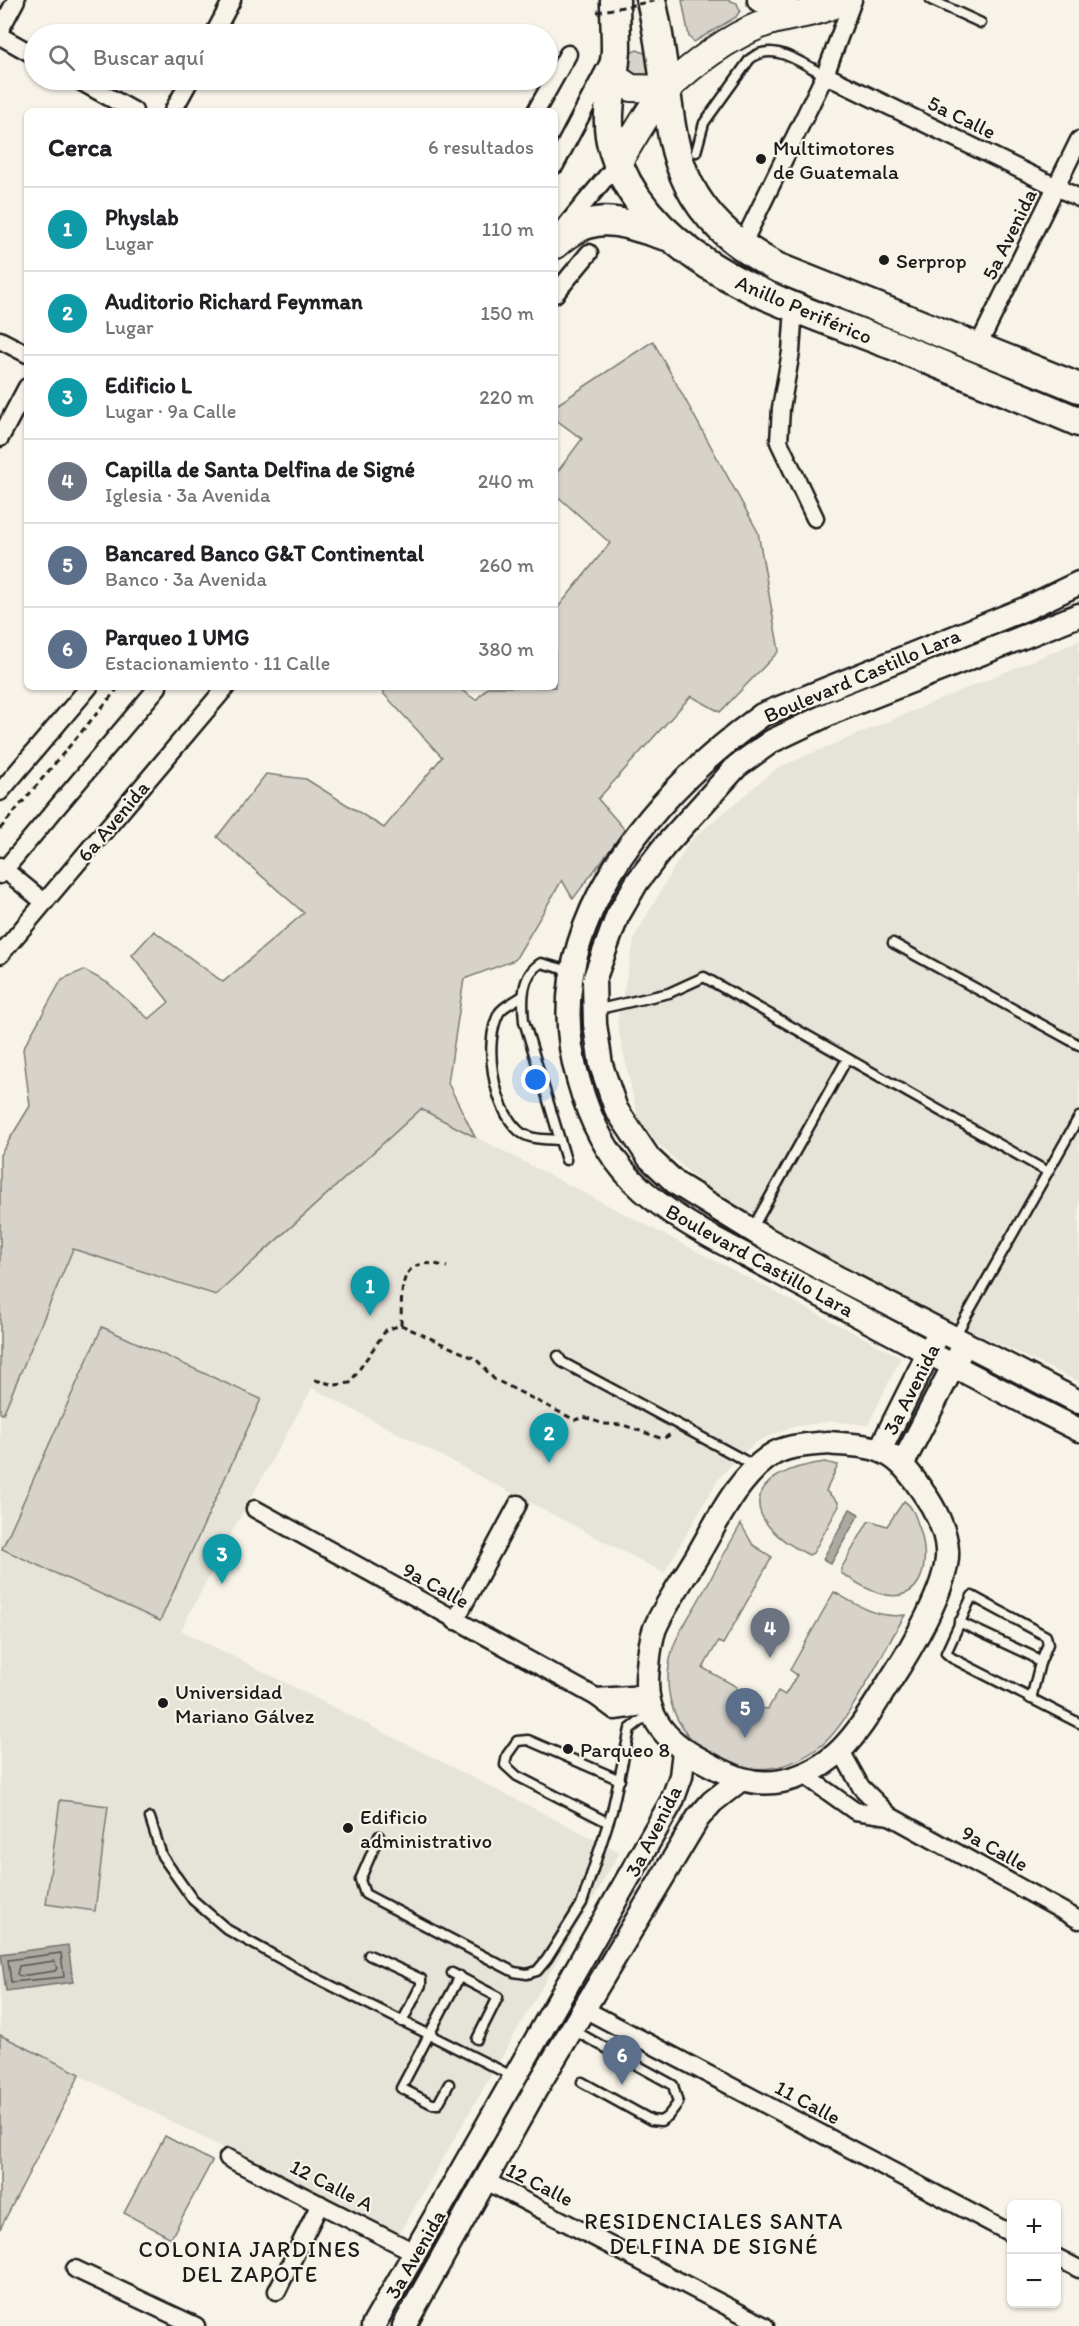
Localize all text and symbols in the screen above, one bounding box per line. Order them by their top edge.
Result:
search box [24,24,558,90]
icon: search [45,41,78,74]
text: Buscar aquí [93,44,204,71]
street label: 5a Calle [924,90,1000,144]
text: Cerca [48,131,112,163]
text: 6 resultados [428,135,534,159]
place label: Multimotores de Guatemala [773,135,899,184]
marker: Multimotores de Guatemala [754,152,768,166]
street label: 5a Avenida [976,184,1042,284]
text: Physlab [105,204,179,231]
text: 1 [63,217,72,241]
text: 110 m [482,217,534,241]
text: Lugar [105,231,154,255]
place label: Serprop [896,248,967,273]
marker: Serprop [877,253,891,267]
street label: Anillo Periférico [732,269,876,349]
text: Auditorio Richard Feynman [105,288,363,315]
text: 2 [62,301,73,325]
text: 150 m [481,301,534,325]
text: Lugar [105,315,154,339]
text: Edificio L [105,372,192,399]
text: 3 [62,385,73,409]
text: 220 m [479,385,534,409]
text: Lugar · 9a Calle [105,399,236,423]
text: Capilla de Santa Delfina de Signé [105,456,415,483]
text: 4 [61,469,74,493]
text: 240 m [478,469,534,493]
text: Iglesia · 3a Avenida [105,483,270,507]
text: Bancared Banco G&T Continental [105,540,424,567]
text: 5 [62,553,73,577]
text: 260 m [479,553,534,577]
text: Banco · 3a Avenida [105,567,267,591]
street label: Boulevard Castillo Lara [760,622,964,728]
text: Parqueo 1 UMG [105,624,249,651]
text: 6 [62,637,73,661]
text: 380 m [479,637,534,661]
text: Estacionamiento · 11 Calle [105,651,330,675]
street label: 6a Avenida [72,775,154,867]
your location [521,1065,550,1094]
street label: Boulevard Castillo Lara [662,1198,858,1322]
pin: 1 [350,1266,389,1316]
street label: 3a Avenida [877,1339,945,1439]
pin: 2 [530,1414,568,1463]
pin: 3 [202,1534,242,1584]
street label: 9a Calle [398,1556,474,1614]
pin: 4 [750,1608,790,1658]
place label: Universidad Mariano Gálvez [175,1679,315,1728]
pin: 5 [726,1688,764,1738]
marker: Universidad Mariano Gálvez [156,1696,170,1710]
place label: Parqueo 8 [580,1737,670,1762]
marker: Parqueo 8 [561,1742,575,1756]
street label: 3a Avenida [619,1781,687,1881]
place label: Edificio administrativo [360,1804,492,1853]
street label: 9a Calle [957,1819,1033,1877]
marker: Edificio administrativo [341,1821,355,1835]
pin: 6 [602,2036,642,2085]
street label: 11 Calle [771,2074,845,2130]
street label: 12 Calle A [286,2153,378,2217]
street label: 12 Calle [502,2157,578,2211]
map controls [1007,2200,1061,2308]
button: + [1007,2200,1061,2254]
street label: 3a Avenida [379,2205,451,2303]
district label: RESIDENCIALES SANTA DELFINA DE SIGNÉ [584,2208,844,2260]
district label: COLONIA JARDINES DEL ZAPOTE [139,2236,361,2288]
button: − [1007,2254,1061,2308]

